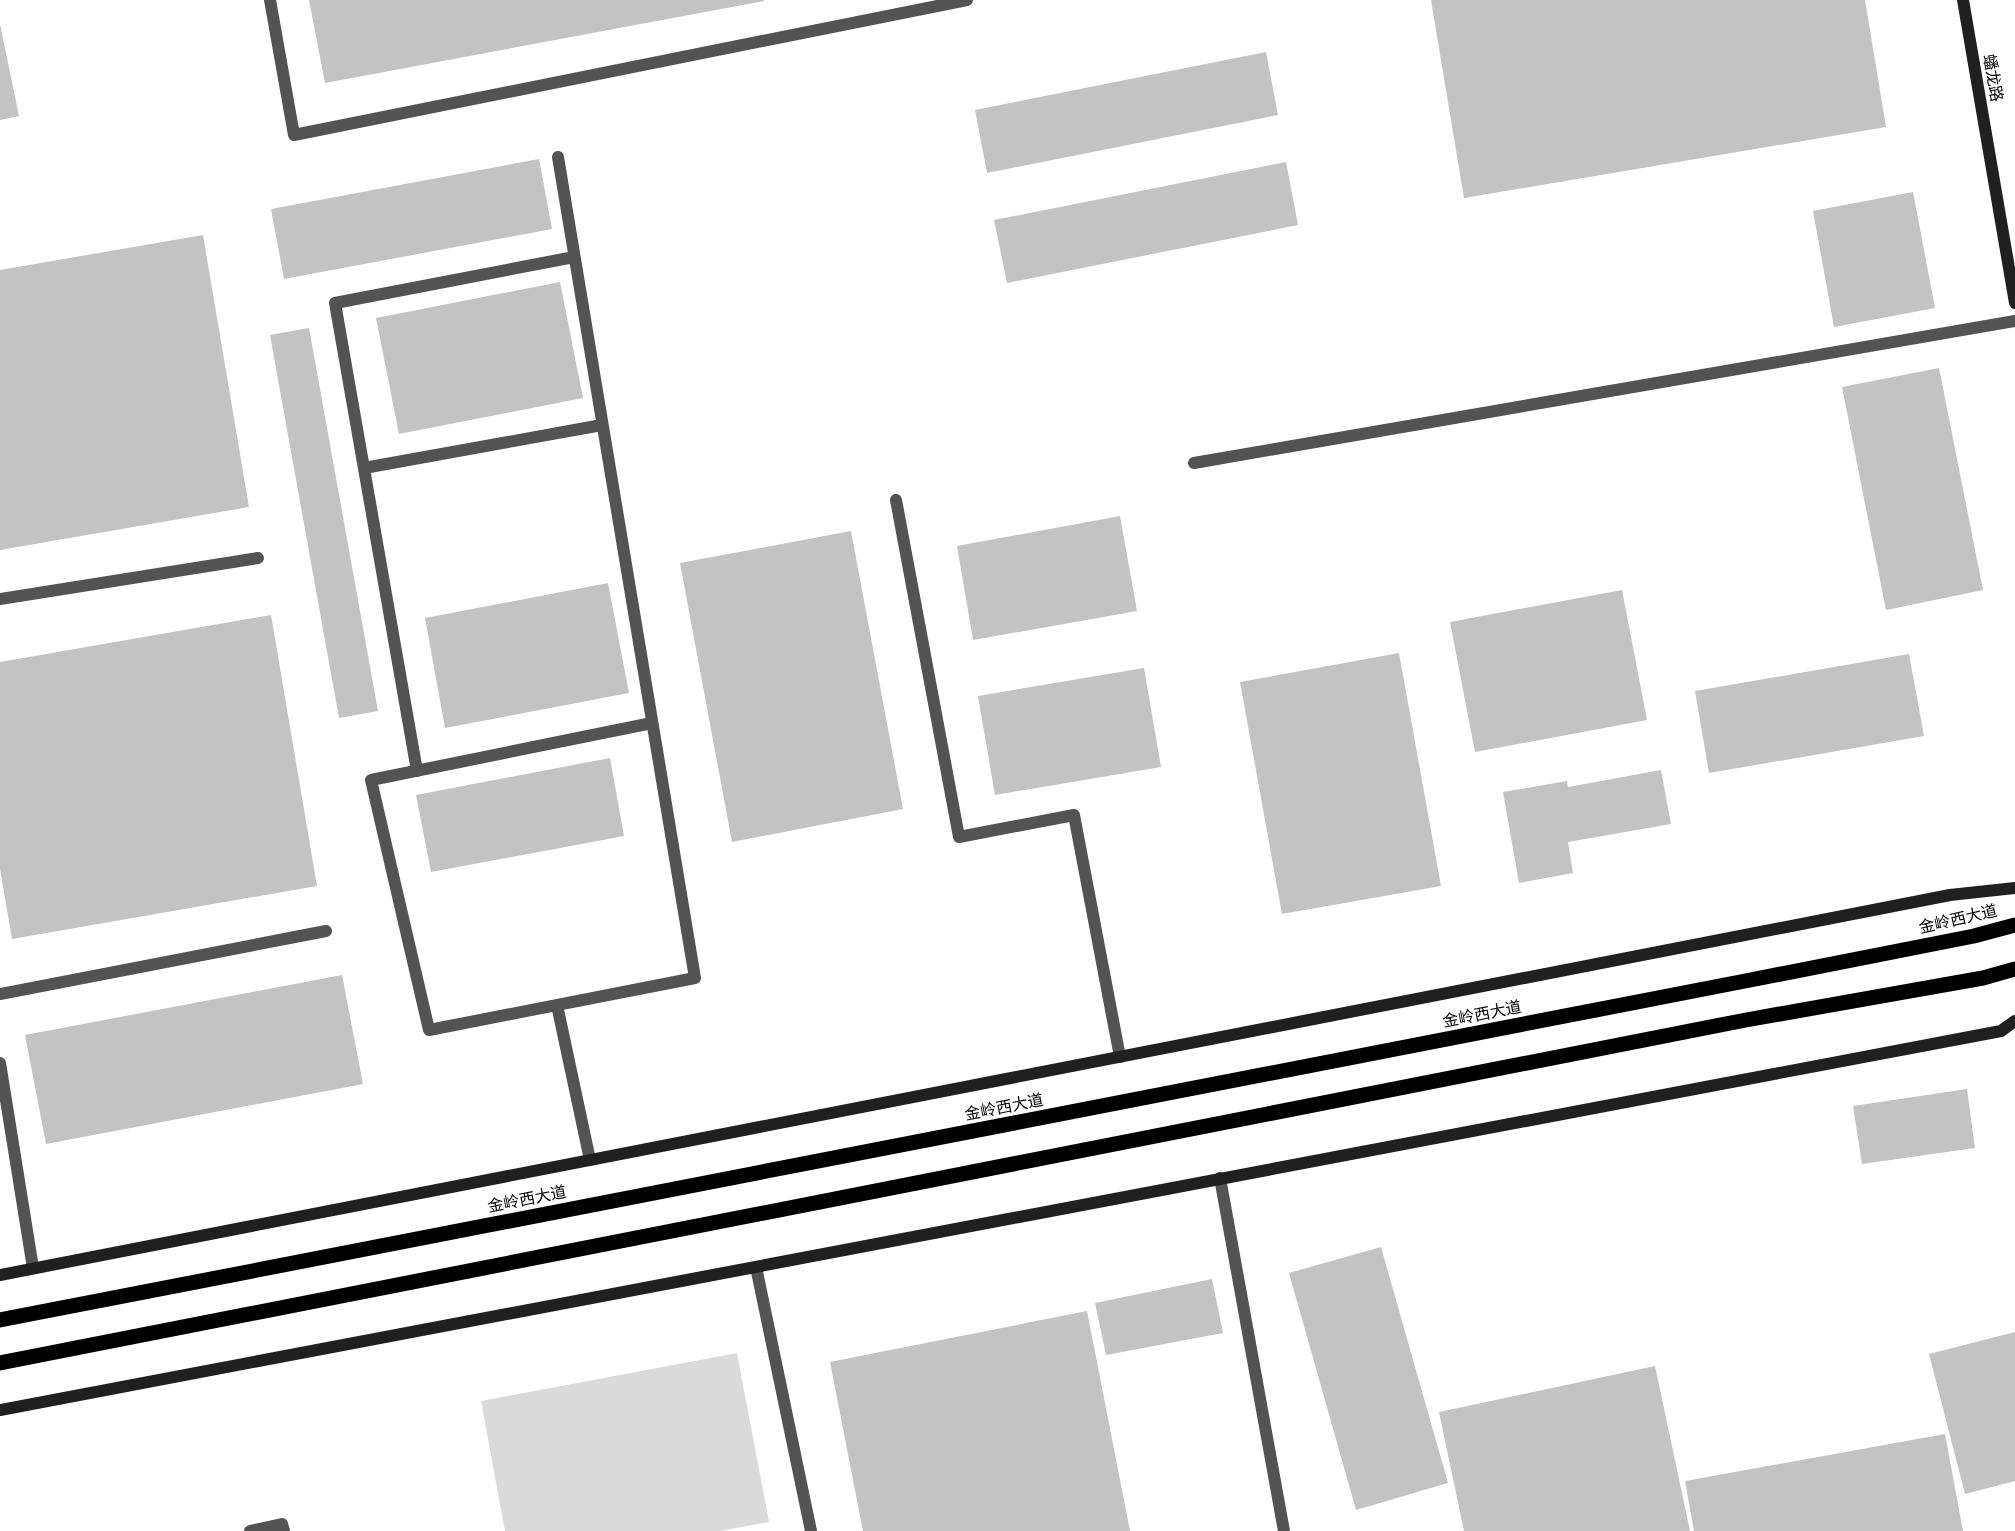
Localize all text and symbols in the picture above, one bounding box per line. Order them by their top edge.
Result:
street label: 蟠龙路 [1979,53,2007,103]
street label: 金岭西大道 [1917,901,1999,937]
street label: 金岭西大道 [1441,997,1523,1031]
street label: 金岭西大道 [963,1090,1045,1124]
street label: 金岭西大道 [486,1182,568,1216]

